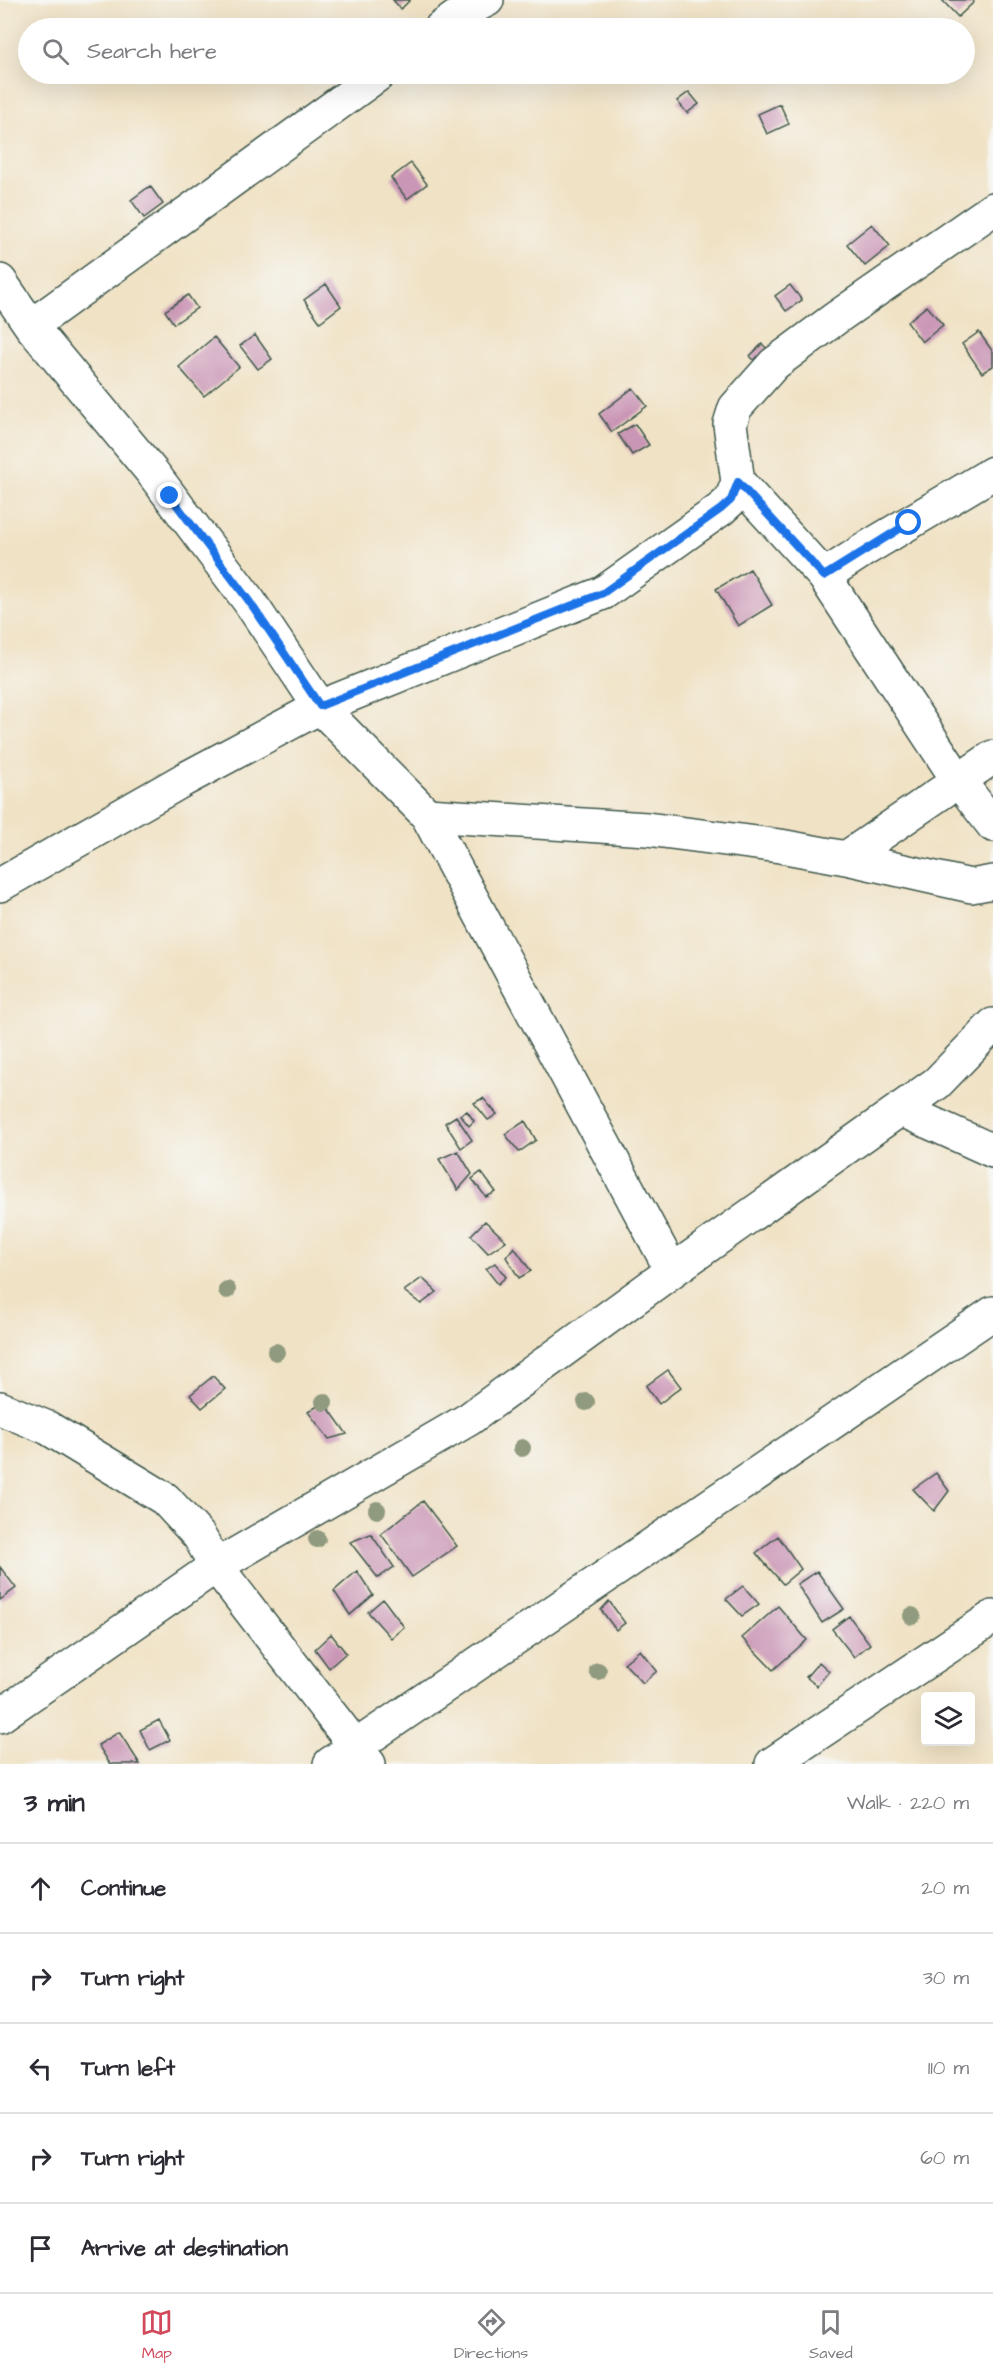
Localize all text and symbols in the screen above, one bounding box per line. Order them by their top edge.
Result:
search box [18,18,975,84]
icon: search [39,35,72,68]
text: Search here [87,36,217,67]
route end [156,482,182,508]
route start [895,509,921,535]
map controls [921,1692,975,1746]
button: layers [921,1692,975,1746]
text: 3 min [24,1785,85,1821]
text: Walk · 220 m [847,1789,969,1817]
icon: ahead [24,1872,57,1905]
text: Continue [81,1873,166,1904]
text: 20 m [921,1874,969,1902]
icon: right [24,1962,57,1995]
text: Turn right [81,1963,184,1994]
text: 30 m [923,1964,969,1992]
icon: left [24,2052,57,2085]
text: Turn left [81,2053,175,2084]
text: 110 m [928,2054,969,2082]
icon: right [24,2142,57,2175]
text: Turn right [81,2143,184,2174]
text: 60 m [920,2144,969,2172]
icon: arrive [24,2232,57,2265]
text: Arrive at destination [81,2233,288,2264]
tab: Map [140,2306,173,2364]
tab: Directions [454,2306,528,2364]
tab: Saved [809,2306,853,2364]

